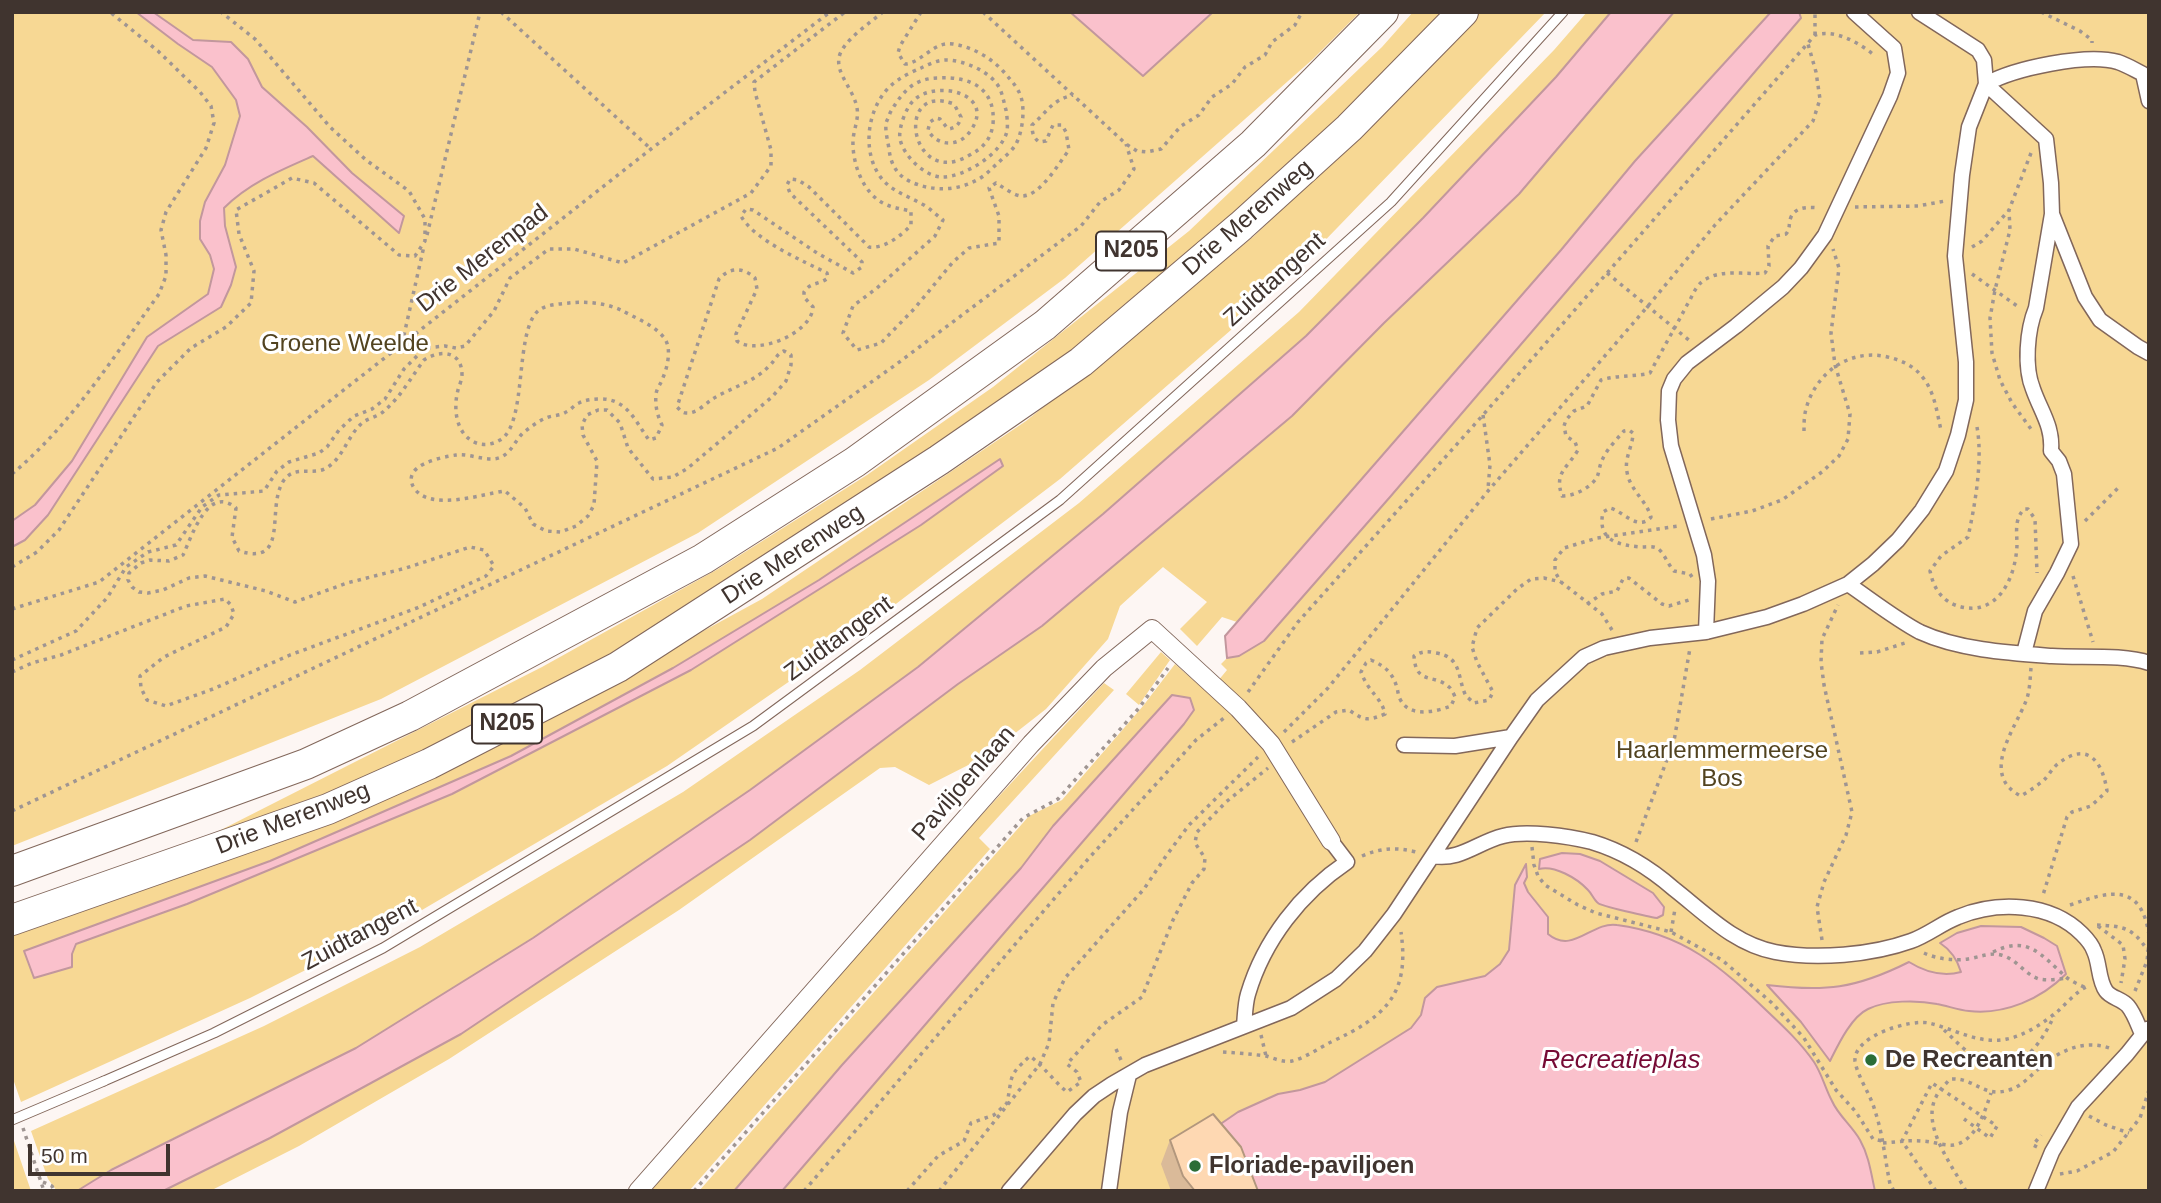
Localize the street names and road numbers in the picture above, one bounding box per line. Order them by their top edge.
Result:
street label: Drie Merenweg [1177,154,1319,282]
street label: Drie Merenpad [412,199,554,319]
street label: Zuidtangent [1218,227,1332,333]
road number: N205 [1096,232,1166,270]
street label: Drie Merenweg [717,499,869,611]
street label: Zuidtangent [779,590,899,688]
road number: N205 [472,704,542,744]
street label: Paviljoenlaan [906,721,1022,847]
street label: Drie Merenweg [212,776,374,862]
street label: Zuidtangent [297,893,423,977]

